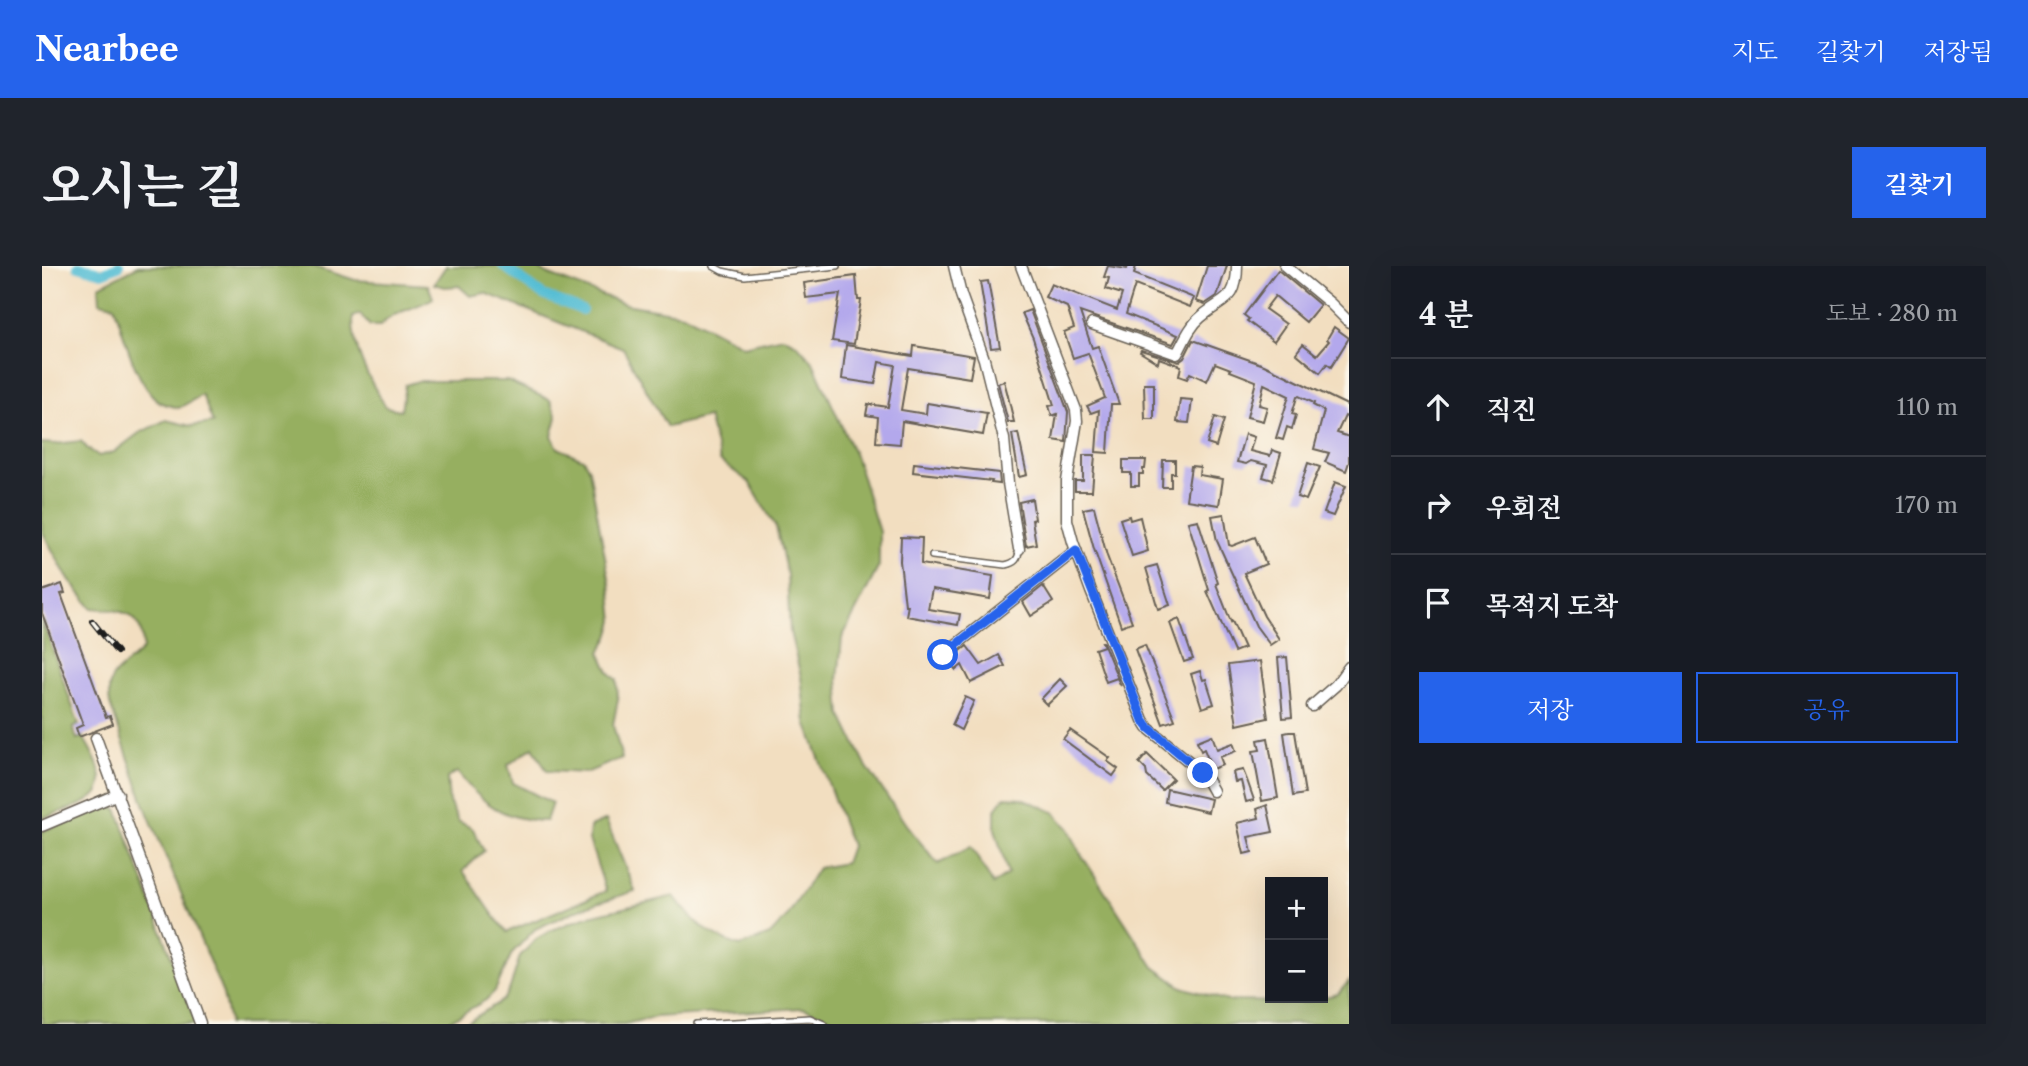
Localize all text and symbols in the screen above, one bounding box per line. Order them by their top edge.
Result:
text: Nearbee [35,29,179,70]
text: 지도 [1732,37,1778,66]
text: 길찾기 [1816,37,1885,66]
text: 저장됨 [1923,37,1993,66]
button: 길찾기 [1852,147,1986,218]
text: 오시는 길 [42,155,244,216]
text: 4 분 [1419,296,1473,333]
text: 도보 · 280 m [1826,299,1958,327]
icon: ahead [1419,388,1457,426]
text: 110 m [1897,393,1958,421]
text: 직진 [1486,394,1536,426]
icon: right [1419,486,1457,524]
text: 170 m [1895,491,1958,519]
text: 우회전 [1486,492,1561,524]
icon: arrive [1419,584,1457,622]
text: 목적지 도착 [1486,590,1618,622]
route start [927,639,958,670]
button: 저장 [1419,672,1682,743]
button: 공유 [1696,672,1958,743]
route end [1187,757,1218,788]
map controls [1265,877,1328,1003]
button: + [1265,877,1328,940]
button: − [1265,940,1328,1003]

